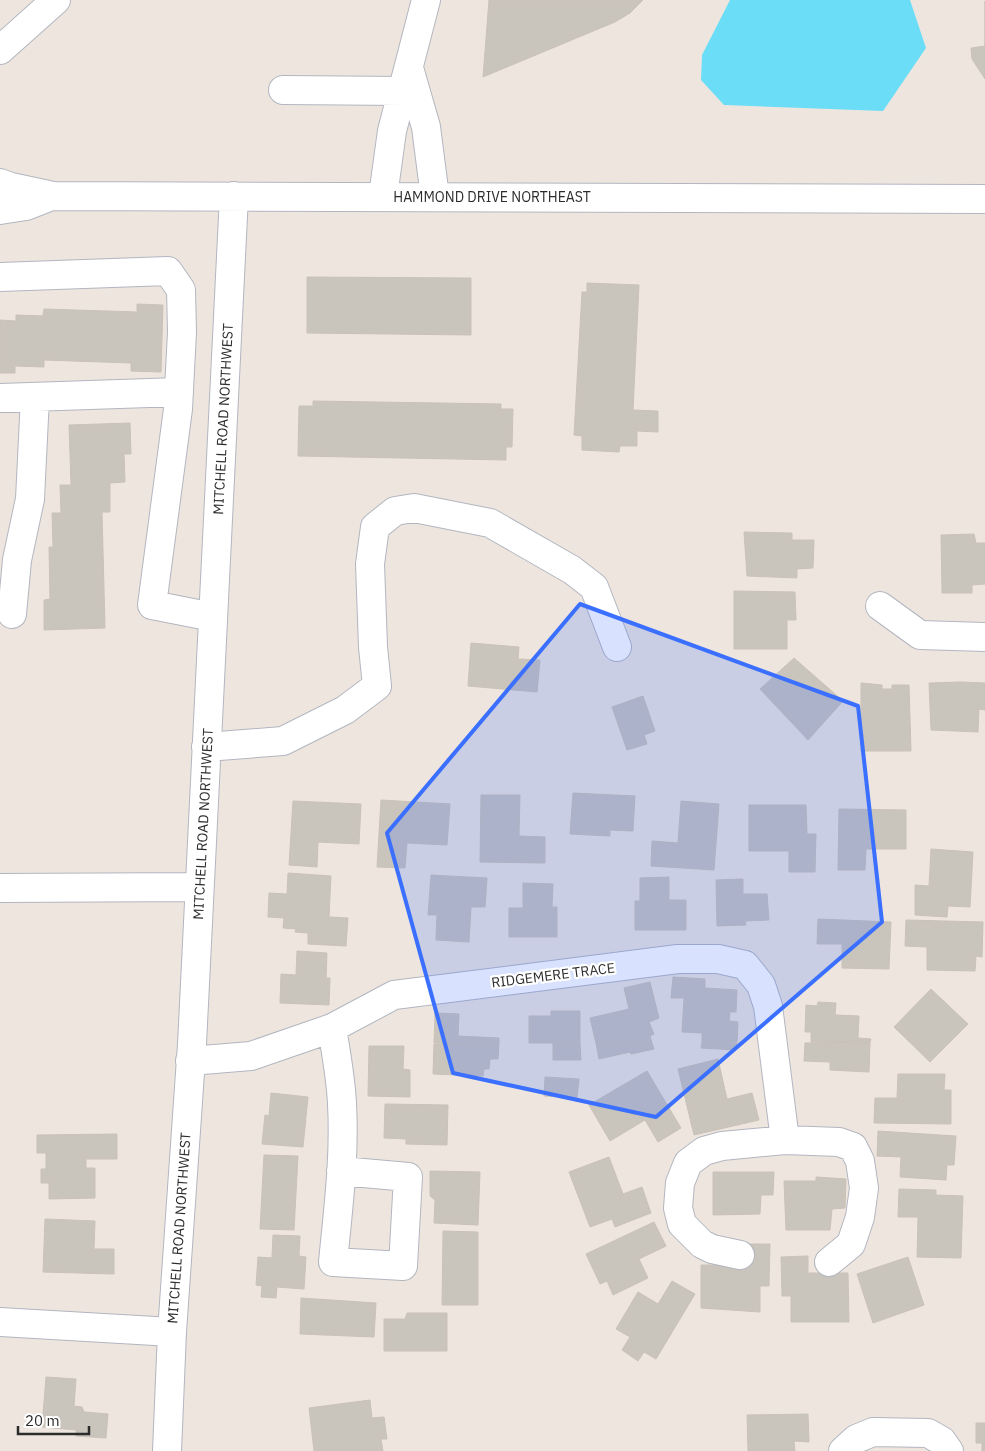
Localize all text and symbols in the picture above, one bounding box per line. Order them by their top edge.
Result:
street label: HAMMOND DRIVE NORTHEAST [393,188,591,206]
street label: MITCHELL ROAD NORTHWEST [209,323,237,515]
street label: MITCHELL ROAD NORTHWEST [189,728,217,920]
street label: RIDGEMERE TRACE [490,958,616,992]
street label: MITCHELL ROAD NORTHWEST [163,1132,195,1324]
scale bar [18,1404,89,1436]
text: 20 m [25,1411,60,1430]

